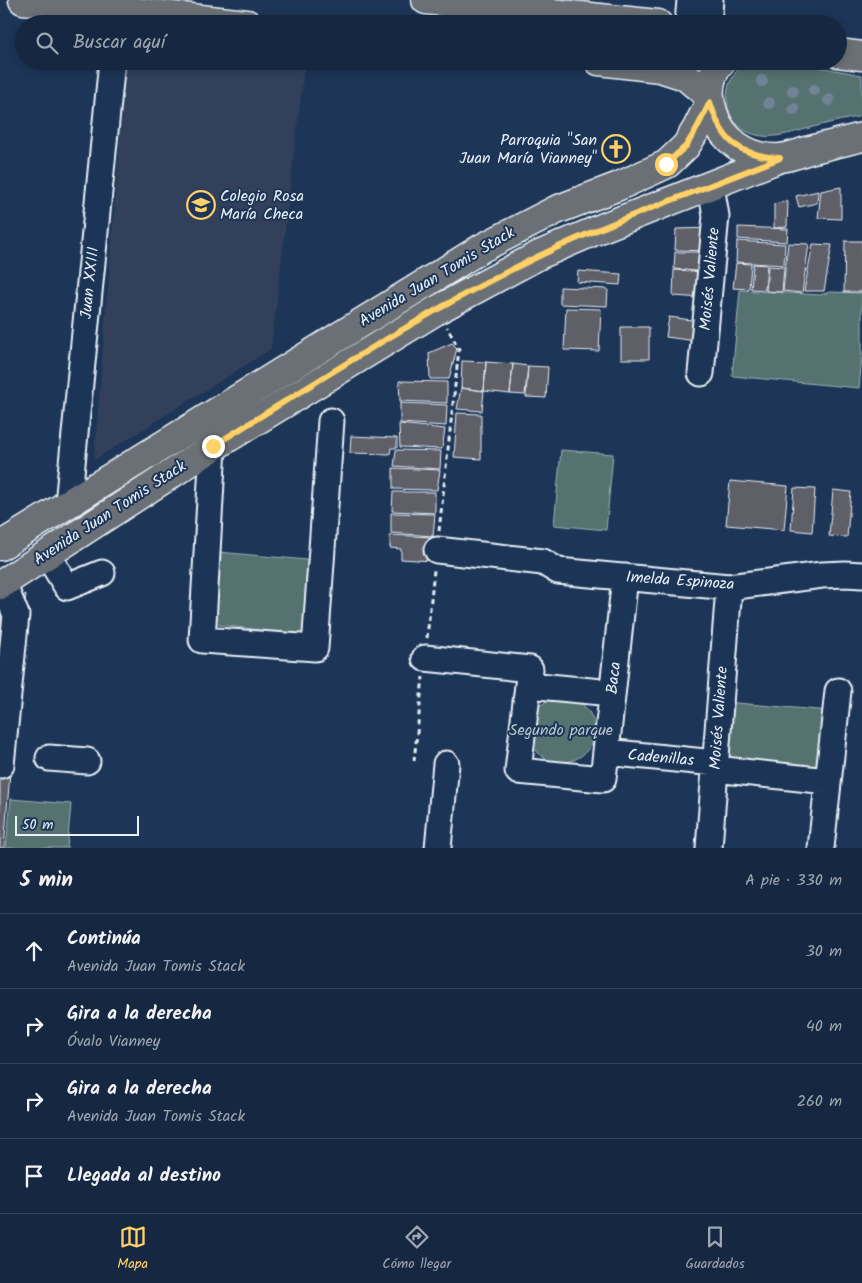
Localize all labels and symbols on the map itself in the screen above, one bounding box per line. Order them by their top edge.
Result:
place label: Parroquia "San Juan María Vianney" [459,128,598,171]
church icon: Parroquia "San Juan María Vianney" [601,134,631,164]
route start [655,153,678,176]
place label: Colegio Rosa María Checa [220,184,304,227]
school or university icon: Colegio Rosa María Checa [186,190,216,220]
street label: Avenida Juan Tomis Stack [354,220,520,334]
street label: Moisés Valiente [693,226,727,332]
street label: Juan XXIII [74,246,106,320]
route end [202,435,225,458]
street label: Avenida Juan Tomis Stack [29,454,192,572]
street label: Imelda Espinoza [625,565,735,597]
street label: Baca [600,661,628,695]
street label: Moisés Valiente [703,665,735,771]
park label: Segundo parque [509,718,613,743]
street label: Cadenillas [627,743,696,773]
scale bar [15,813,139,836]

